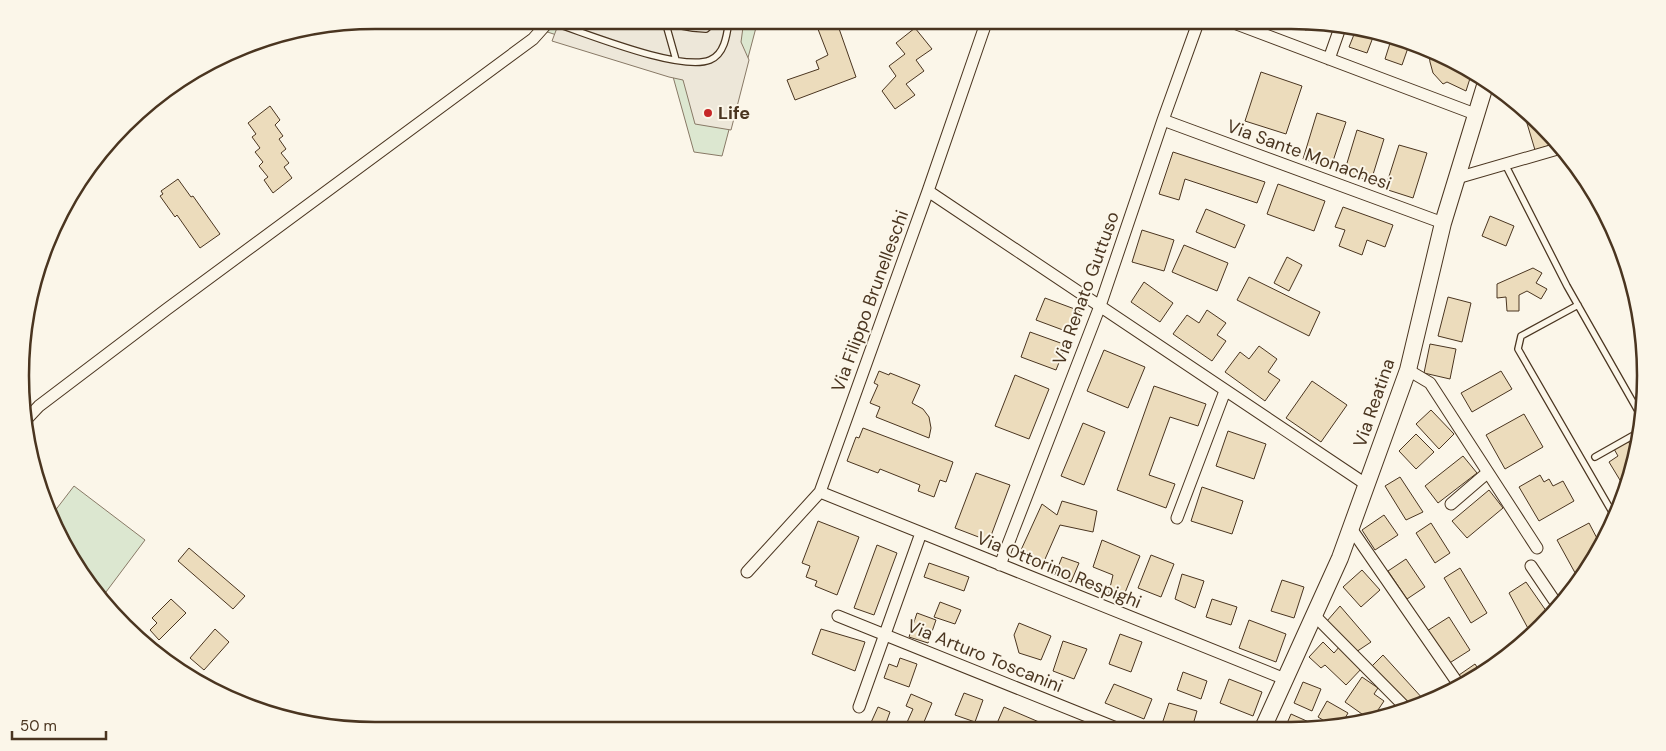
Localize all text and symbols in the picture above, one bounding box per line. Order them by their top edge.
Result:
place label: Life [718,101,750,125]
marker: Life [702,107,714,119]
street label: Via Sante Monachesi [1223,114,1395,196]
street label: Via Filippo Brunelleschi [826,207,914,395]
street label: Via Renato Guttuso [1047,208,1125,368]
street label: Via Reatina [1348,355,1400,451]
street label: Via Ottorino Respighi [973,526,1145,614]
street label: Via Arturo Toscanini [903,614,1067,698]
scale bar [12,708,106,740]
text: 50 m [20,716,57,736]

